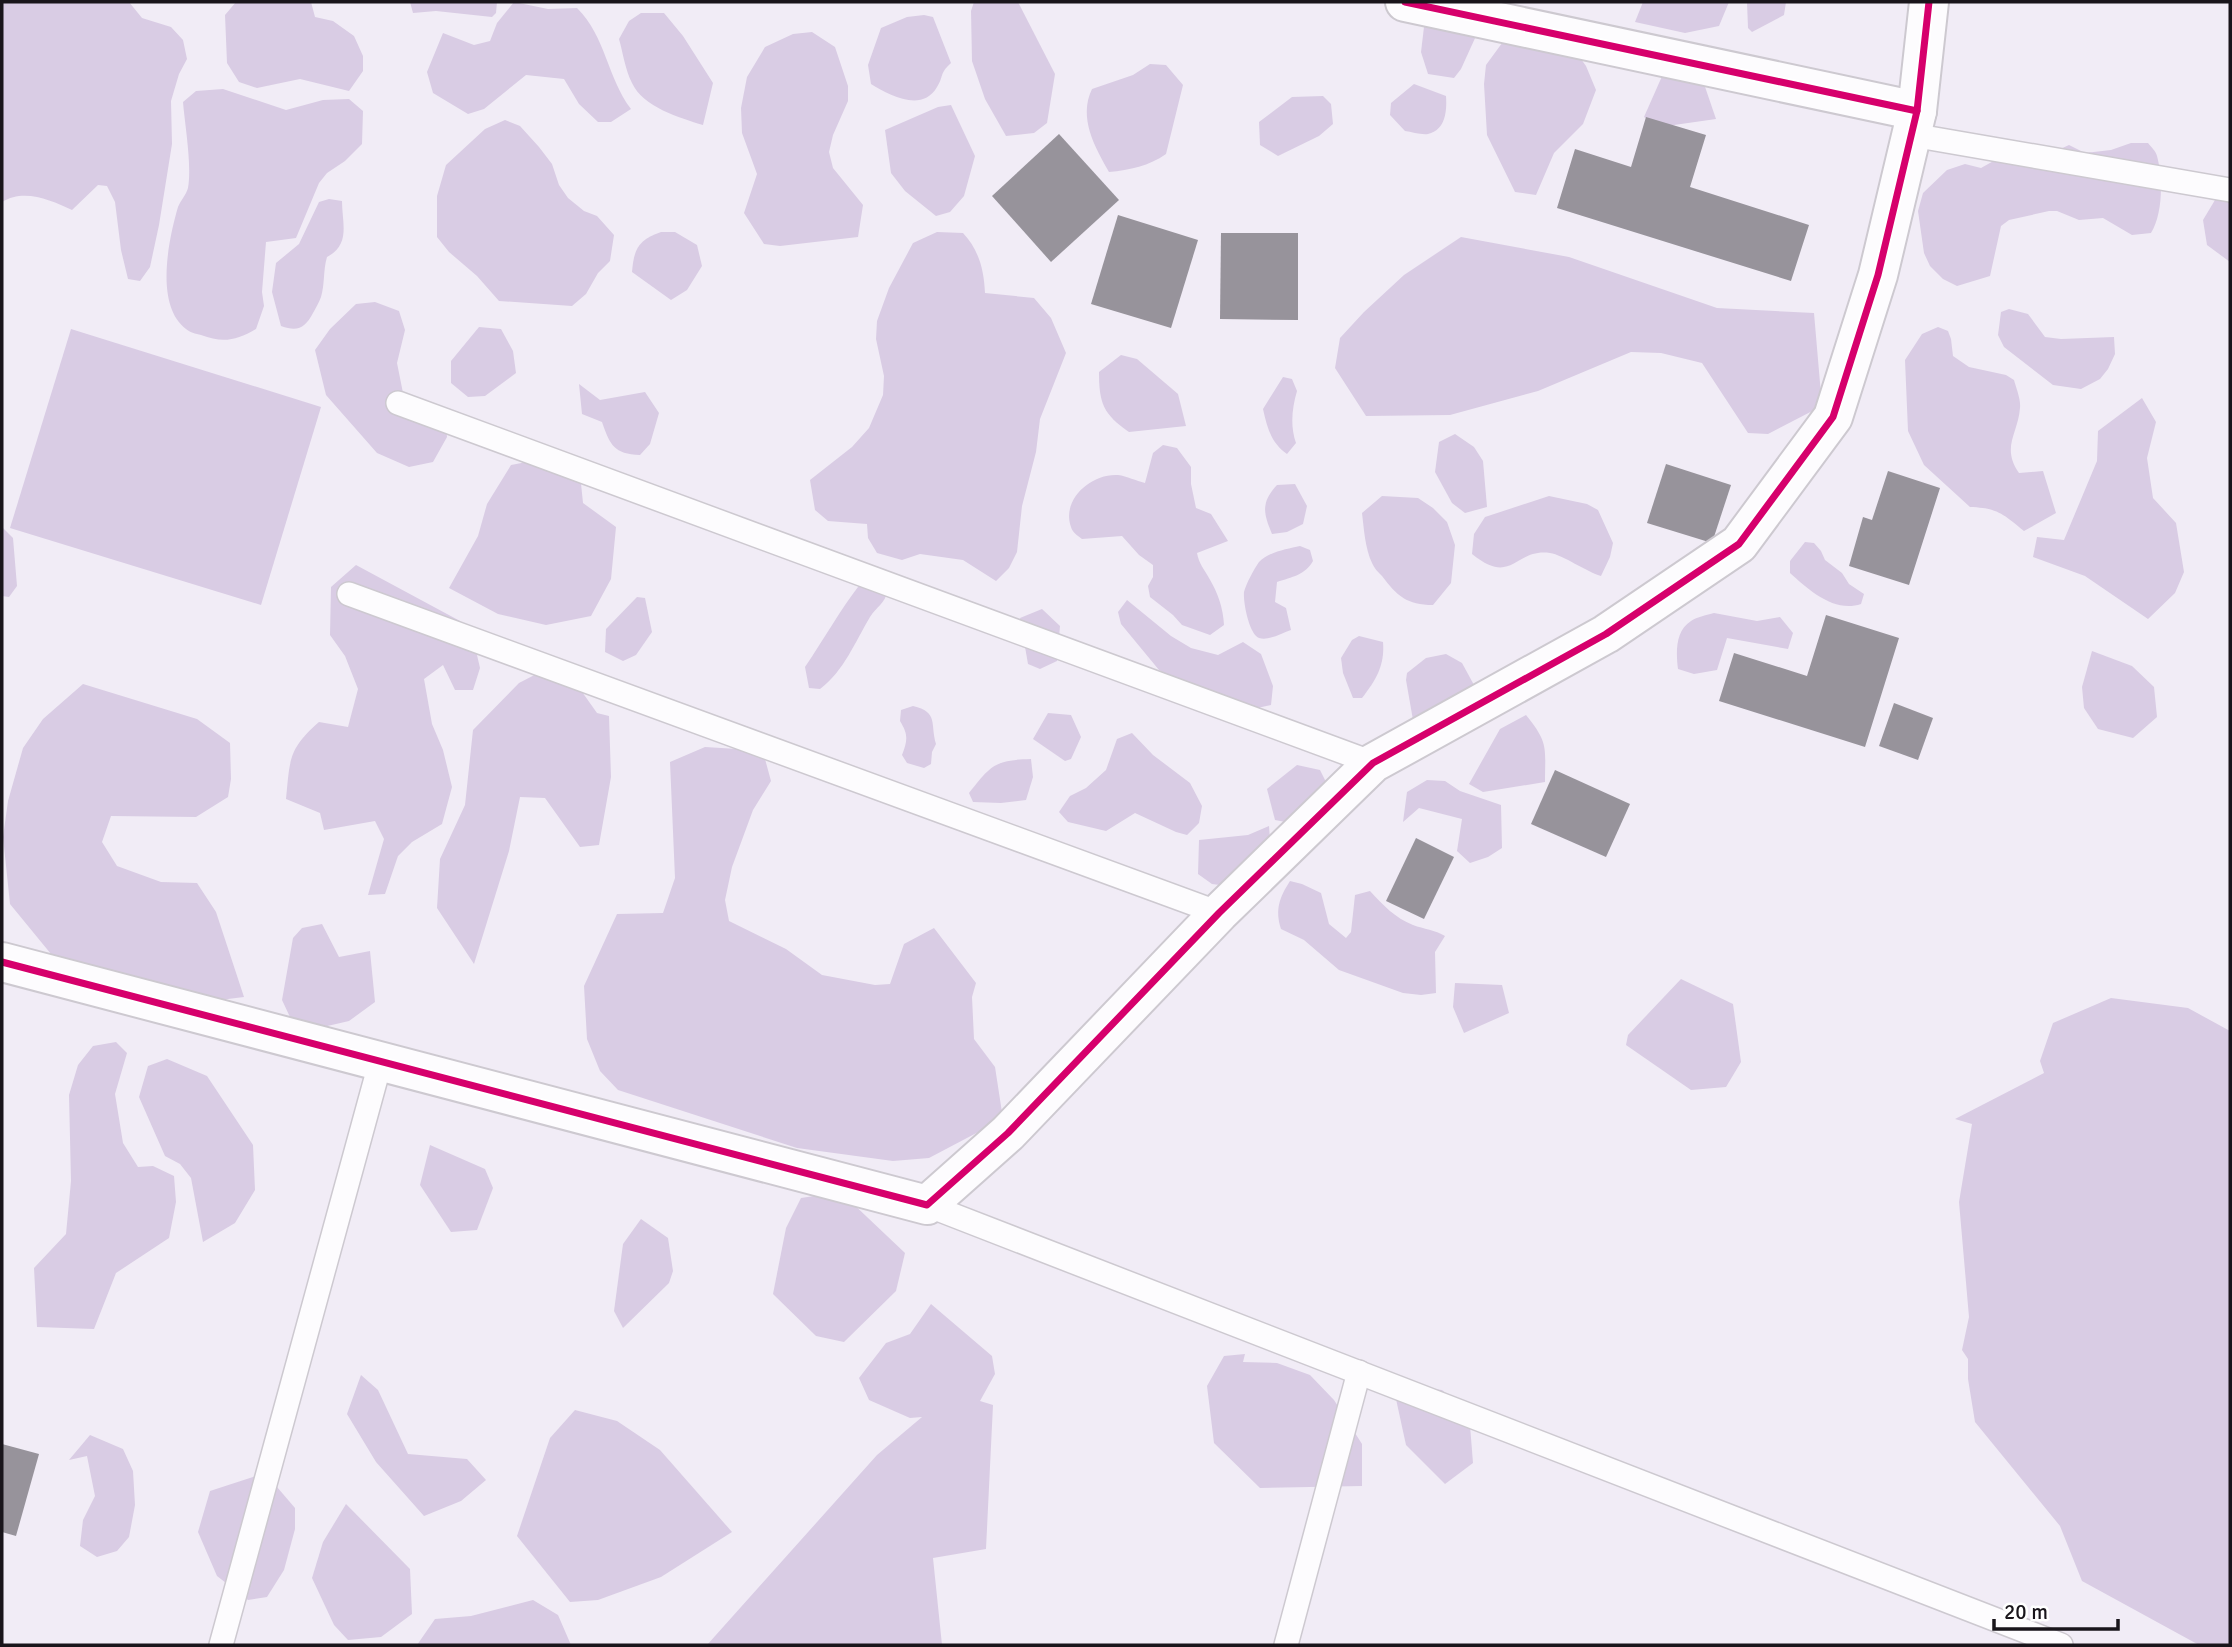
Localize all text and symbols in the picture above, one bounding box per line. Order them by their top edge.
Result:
scale bar [1994,1588,2118,1632]
text: 20 m [2004,1599,2048,1625]

